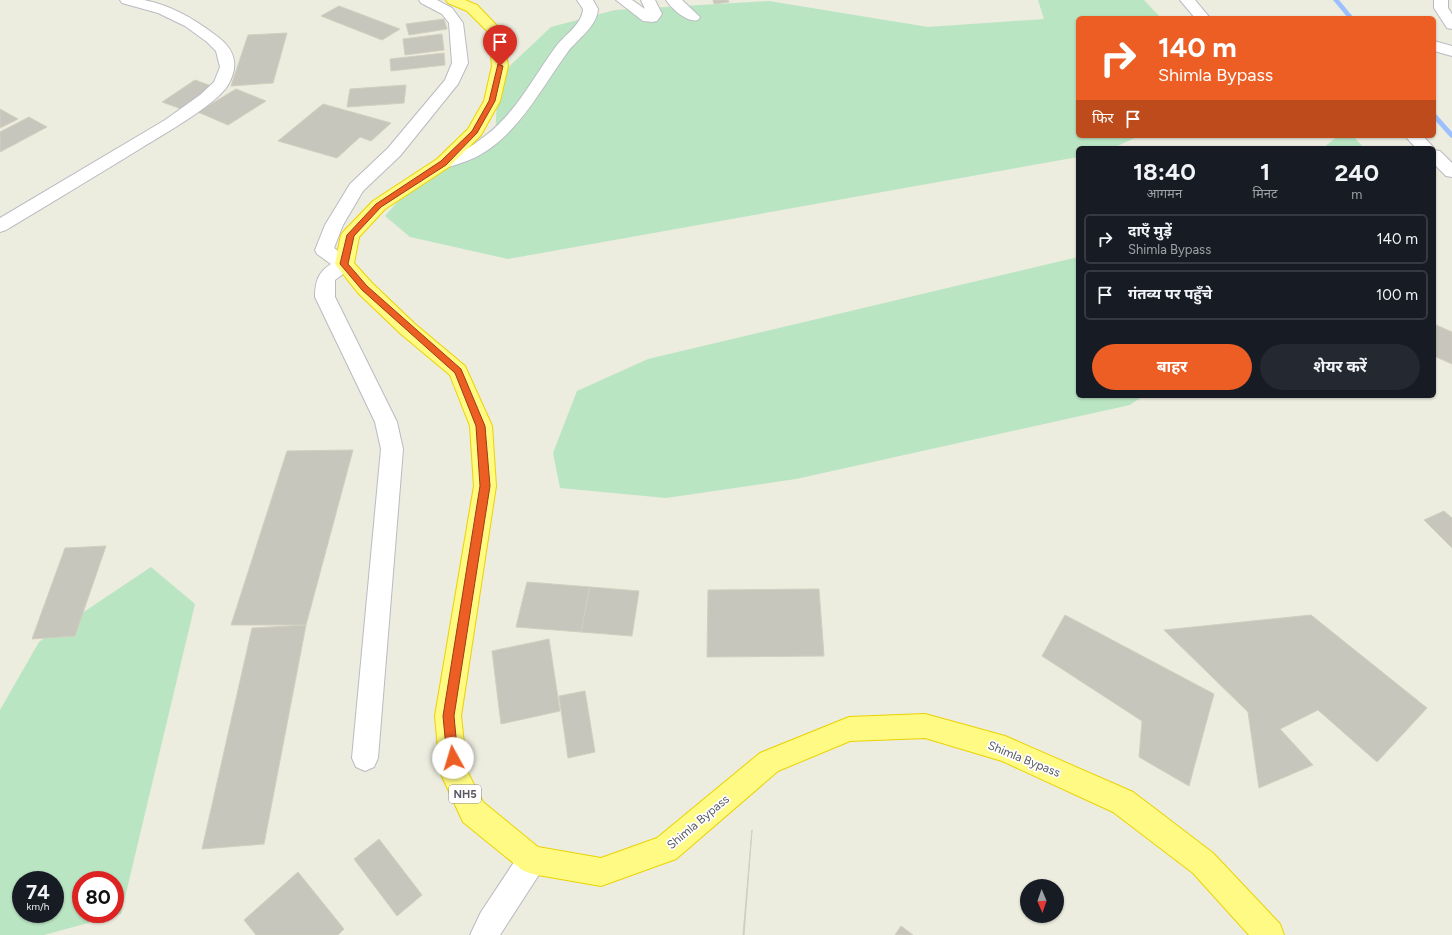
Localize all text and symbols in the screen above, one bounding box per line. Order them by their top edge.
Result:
pin [483,25,517,66]
text: 140 m [1158,30,1237,64]
icon: arrive [489,31,511,53]
icon: right [1092,32,1144,84]
text: Shimla Bypass [1158,64,1273,86]
icon: arrive [1122,108,1144,130]
text: फिर [1092,109,1114,127]
text: 18:40 [1133,157,1196,186]
text: 1 [1260,157,1270,186]
text: 240 [1334,158,1379,187]
text: आगमन [1147,186,1182,201]
text: मिनट [1253,186,1278,201]
text: m [1351,187,1362,202]
text: दाएँ मुड़ें [1128,222,1172,240]
icon: right [1094,228,1116,250]
text: 140 m [1376,230,1418,248]
text: Shimla Bypass [1128,242,1211,257]
icon: arrive [1094,284,1116,306]
text: गंतव्य पर पहुँचे [1128,285,1212,303]
text: 100 m [1376,286,1418,304]
button: बाहर [1092,344,1252,390]
button: शेयर करें [1260,344,1420,390]
position arrow [432,737,474,779]
street label: Shimla Bypass [986,738,1063,780]
road number: NH5 [449,785,481,803]
street label: Shimla Bypass [664,792,732,852]
speed limit sign: 80 [72,871,124,923]
north arrow [1020,879,1064,923]
map controls [1020,879,1064,923]
text: 74 [26,880,50,904]
text: km/h [27,900,49,913]

